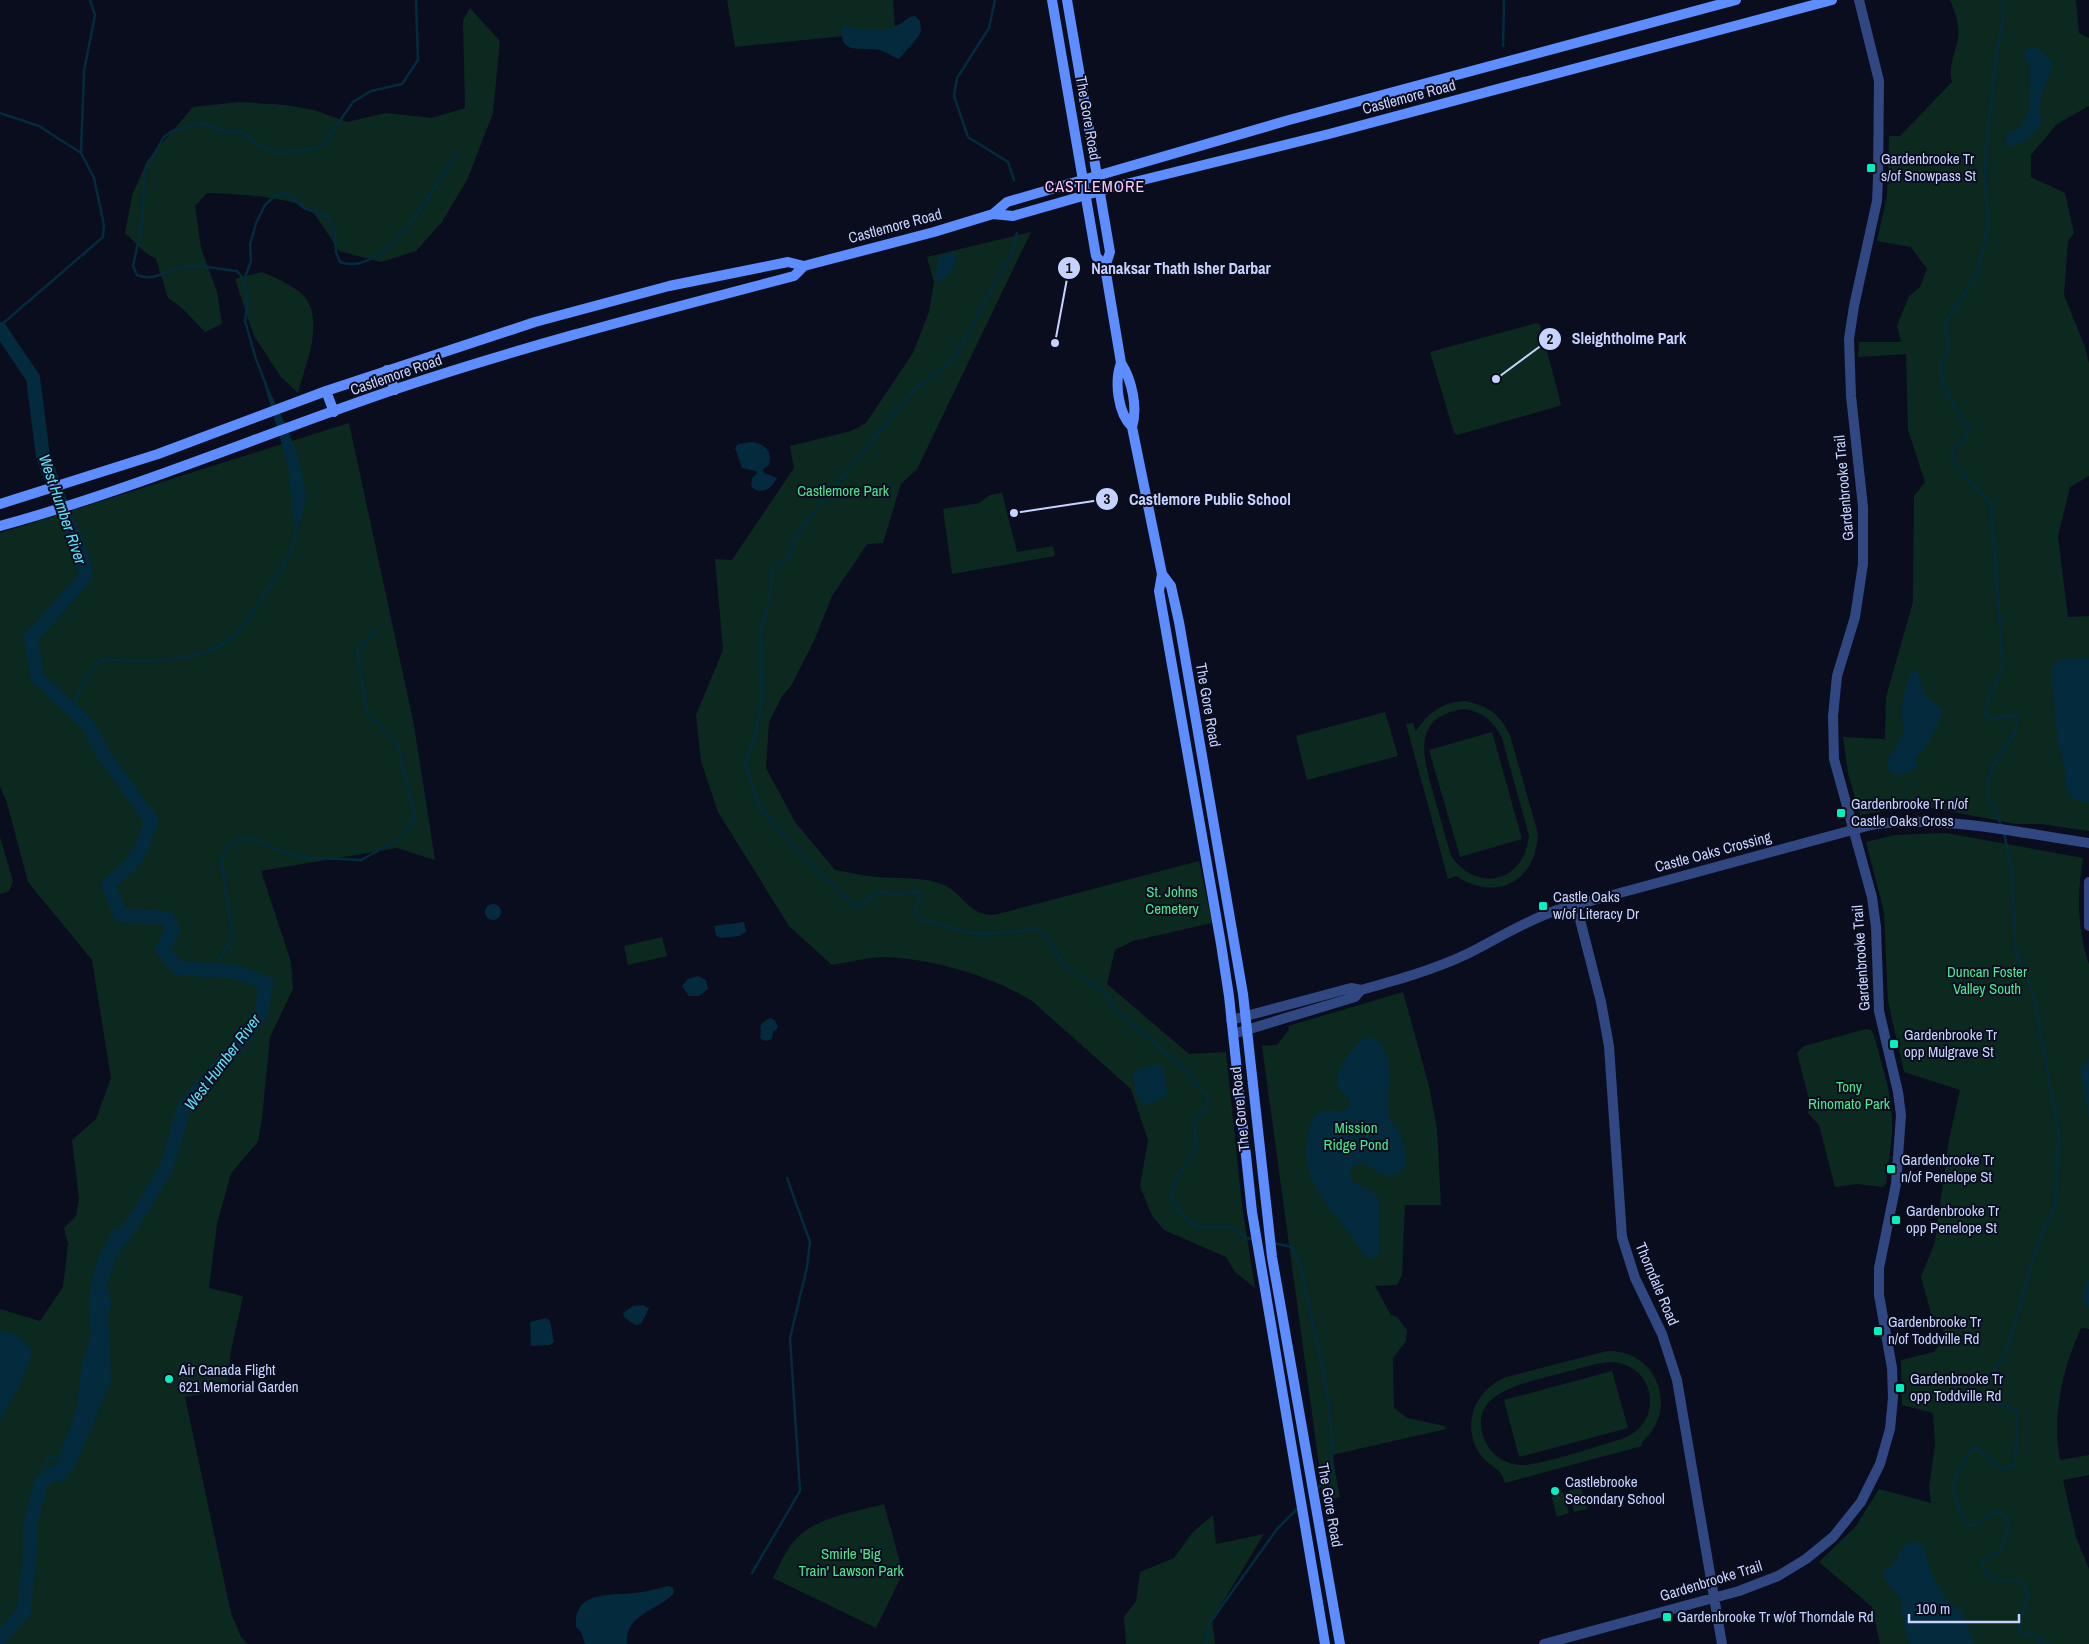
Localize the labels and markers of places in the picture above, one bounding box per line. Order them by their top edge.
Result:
place label: Gardenbrooke Tr s/of Snowpass St [1881,148,1977,186]
marker: Gardenbrooke Tr s/of Snowpass St [1865,162,1877,174]
callout: Nanaksar Thath Isher Darbar [1057,252,1281,283]
callout: Sleightholme Park [1537,323,1697,354]
callout: Castlemore Public School [1095,484,1301,515]
place label: Gardenbrooke Tr n/of Castle Oaks Cross [1851,793,1969,831]
marker: Gardenbrooke Tr n/of Castle Oaks Cross [1835,807,1847,819]
place label: Castle Oaks w/of Literacy Dr [1553,886,1639,924]
marker: Castle Oaks w/of Literacy Dr [1537,900,1549,912]
place label: Gardenbrooke Tr opp Mulgrave St [1904,1024,1997,1062]
marker: Gardenbrooke Tr opp Mulgrave St [1888,1038,1900,1050]
place label: Gardenbrooke Tr n/of Penelope St [1901,1149,1994,1187]
marker: Gardenbrooke Tr n/of Penelope St [1885,1163,1897,1175]
place label: Gardenbrooke Tr opp Penelope St [1906,1200,1999,1238]
marker: Gardenbrooke Tr opp Penelope St [1890,1214,1902,1226]
place label: Gardenbrooke Tr n/of Toddville Rd [1888,1311,1981,1349]
marker: Gardenbrooke Tr n/of Toddville Rd [1872,1325,1884,1337]
place label: Air Canada Flight 621 Memorial Garden [178,1359,299,1397]
place label: Gardenbrooke Tr opp Toddville Rd [1910,1368,2003,1406]
marker: Air Canada Flight 621 Memorial Garden [163,1373,175,1385]
marker: Gardenbrooke Tr opp Toddville Rd [1894,1382,1906,1394]
place label: Castlebrooke Secondary School [1565,1471,1665,1509]
marker: Castlebrooke Secondary School [1549,1485,1561,1497]
place label: Gardenbrooke Tr w/of Thorndale Rd [1677,1606,1874,1627]
marker: Gardenbrooke Tr w/of Thorndale Rd [1661,1611,1673,1623]

